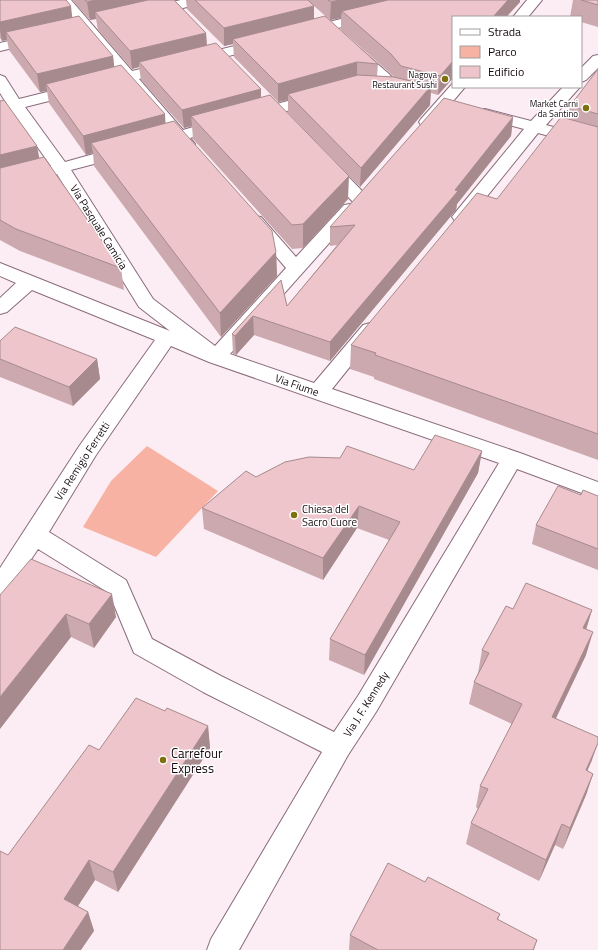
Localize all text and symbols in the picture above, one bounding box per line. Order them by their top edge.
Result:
legend [452,16,582,88]
text: Strada [488,22,521,41]
text: Parco [488,42,517,61]
text: Edificio [488,62,524,81]
place label: Nagoya Restaurant Sushi [372,68,437,91]
marker: Nagoya Restaurant Sushi [440,74,450,84]
place label: Market Carni da Santino [530,97,578,120]
marker: Market Carni da Santino [581,103,591,113]
street label: Via Pasquale Camicia [66,181,132,273]
street label: Via Fiume [273,370,322,400]
street label: Via Remigio Ferretti [50,418,114,504]
place label: Chiesa del Sacro Cuore [302,501,357,530]
marker: Chiesa del Sacro Cuore [289,510,299,520]
street label: Via J. F. Kennedy [339,668,393,740]
place label: Carrefour Express [171,743,223,778]
marker: Carrefour Express [158,755,168,765]

